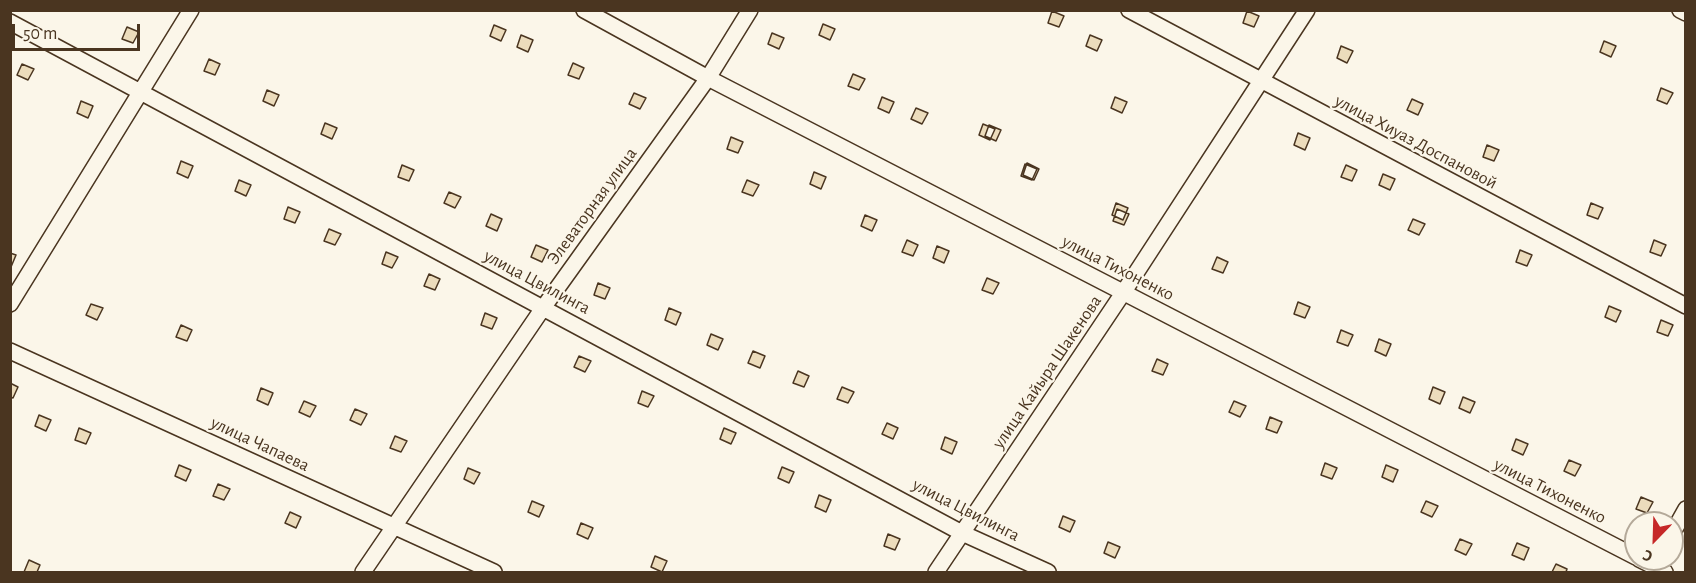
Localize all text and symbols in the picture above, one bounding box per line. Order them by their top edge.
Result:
scale bar [15,12,142,50]
text: 50 m [23,25,57,43]
street label: улица Хиуаз Доспановой [1331,90,1501,194]
street label: Элеваторная улица [542,143,642,269]
street label: улица Тихоненко [1058,230,1178,306]
street label: улица Цвилинга [480,245,594,319]
street label: улица Кайыра Шакенова [988,291,1106,453]
street label: улица Чапаева [207,412,313,476]
street label: улица Тихоненко [1490,453,1610,529]
street label: улица Цвилинга [909,474,1023,546]
north arrow [1624,511,1684,571]
text: С [1641,547,1655,565]

